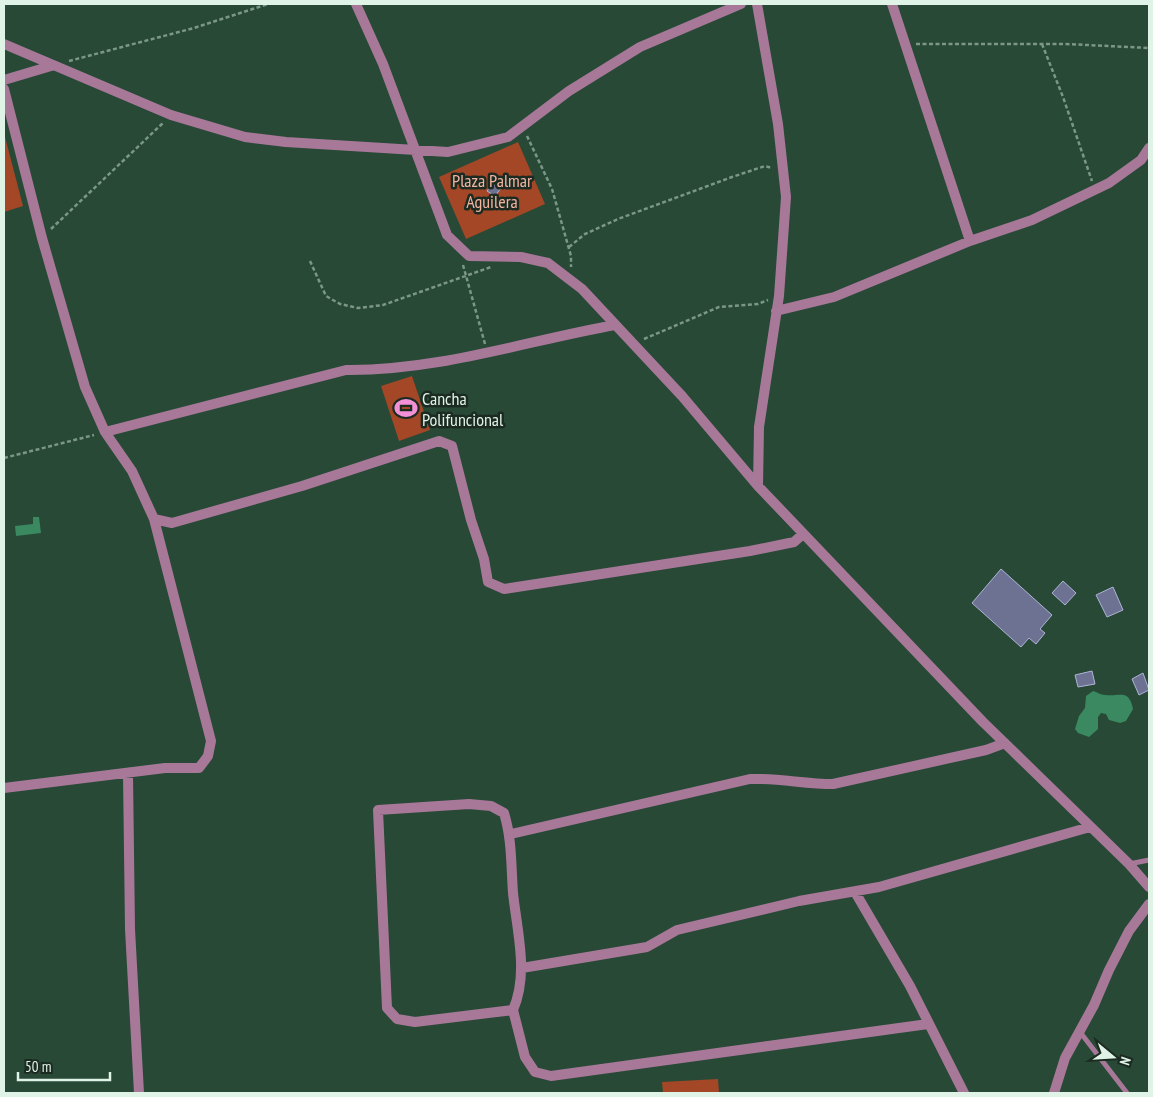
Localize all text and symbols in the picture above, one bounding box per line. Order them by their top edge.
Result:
park label: Plaza Palmar Aguilera [452,169,532,213]
place label: Cancha Polifuncional [422,387,504,431]
sports icon: Cancha Polifuncional [393,395,419,421]
north arrow [1088,1032,1138,1082]
scale bar [18,1050,110,1082]
text: N [1116,1055,1135,1067]
text: 50 m [25,1057,51,1076]

